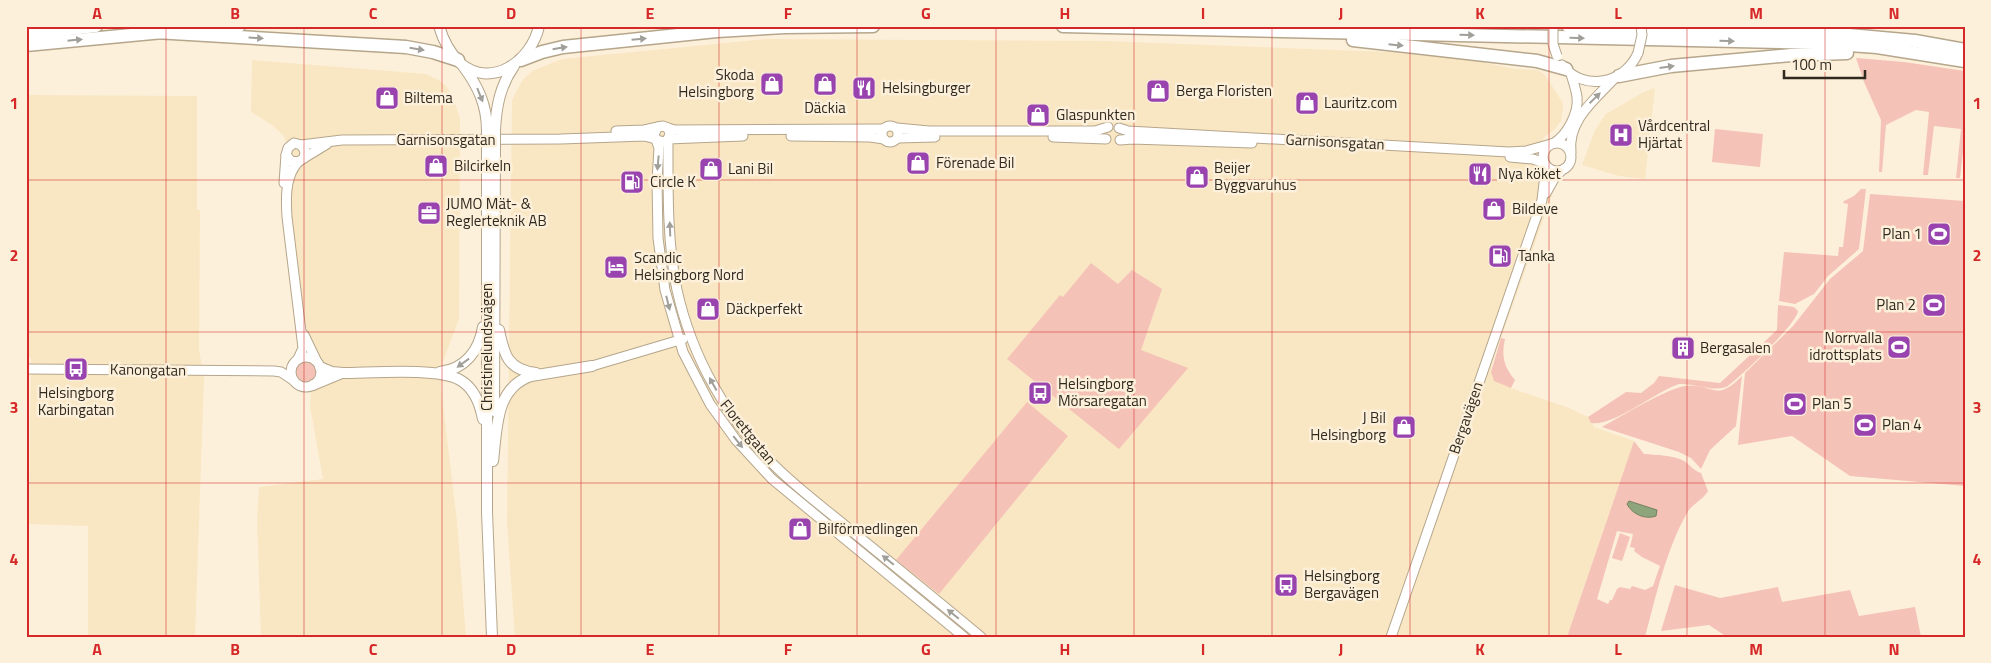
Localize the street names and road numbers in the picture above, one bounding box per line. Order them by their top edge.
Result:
street label: Garnisonsgatan [1285,127,1385,156]
street label: Garnisonsgatan [396,128,496,151]
street label: Christinelundsvägen [475,283,498,411]
street label: Kanongatan [110,357,186,382]
street label: Bergavägen [1442,379,1489,457]
street label: Florettgatan [715,394,782,469]

